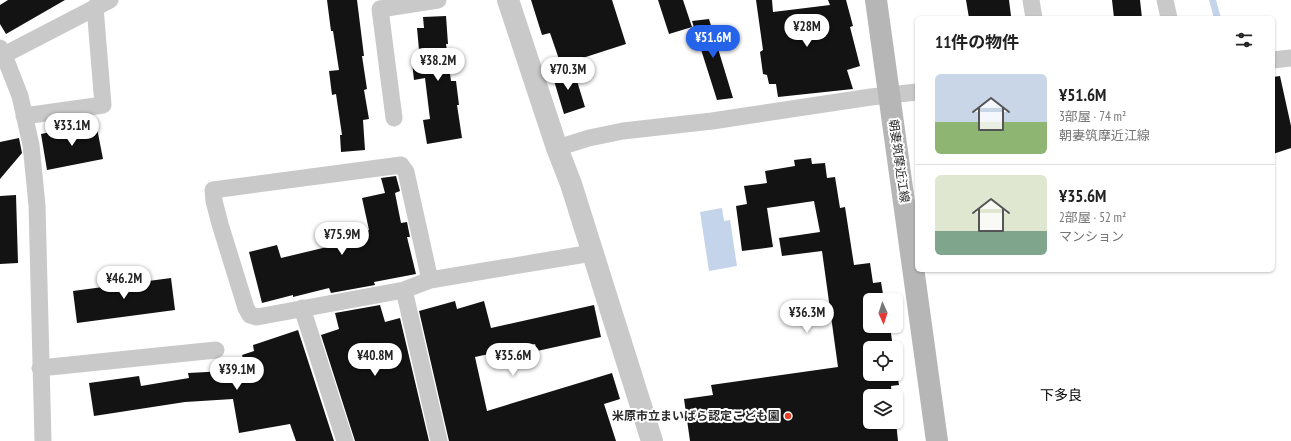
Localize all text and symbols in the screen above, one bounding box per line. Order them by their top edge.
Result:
pin: ¥28M [783,14,831,48]
text: ¥28M [793,18,821,35]
pin: ¥51.6M [680,25,746,59]
text: ¥51.6M [695,29,731,46]
icon: filters [1233,29,1255,51]
text: 11件の物件 [935,31,1019,53]
pin: ¥38.2M [405,48,471,82]
text: ¥38.2M [420,52,456,69]
pin: ¥70.3M [535,57,601,91]
text: ¥70.3M [550,61,586,78]
text: ¥51.6M [1059,84,1106,106]
icon: home [967,90,1015,138]
text: 3部屋 · 74 m² [1059,108,1126,125]
pin: ¥33.1M [39,113,105,147]
text: ¥33.1M [54,117,90,134]
street label: 朝妻筑摩近江線 [886,118,913,204]
text: 朝妻筑摩近江線 [1059,127,1150,144]
text: ¥35.6M [1059,185,1106,207]
icon: home [967,191,1015,239]
text: 2部屋 · 52 m² [1059,209,1126,226]
pin: ¥75.9M [309,222,375,256]
text: ¥75.9M [324,226,360,243]
text: マンション [1059,228,1124,245]
pin: ¥46.2M [91,266,157,300]
text: ¥46.2M [106,270,142,287]
north arrow [863,293,903,333]
map controls [863,293,903,429]
pin: ¥36.3M [774,300,840,334]
text: ¥36.3M [789,304,825,321]
button: locate [863,341,903,381]
pin: ¥40.8M [342,343,408,377]
pin: ¥35.6M [480,343,546,377]
text: ¥40.8M [357,347,393,364]
text: ¥35.6M [495,347,531,364]
pin: ¥39.1M [204,357,270,391]
text: ¥39.1M [219,361,255,378]
district label: 下多良 [1040,386,1082,404]
button: layers [863,389,903,429]
place label: 米原市立まいばら認定こども園 [612,408,780,423]
marker: 米原市立まいばら認定こども園 [783,411,793,421]

